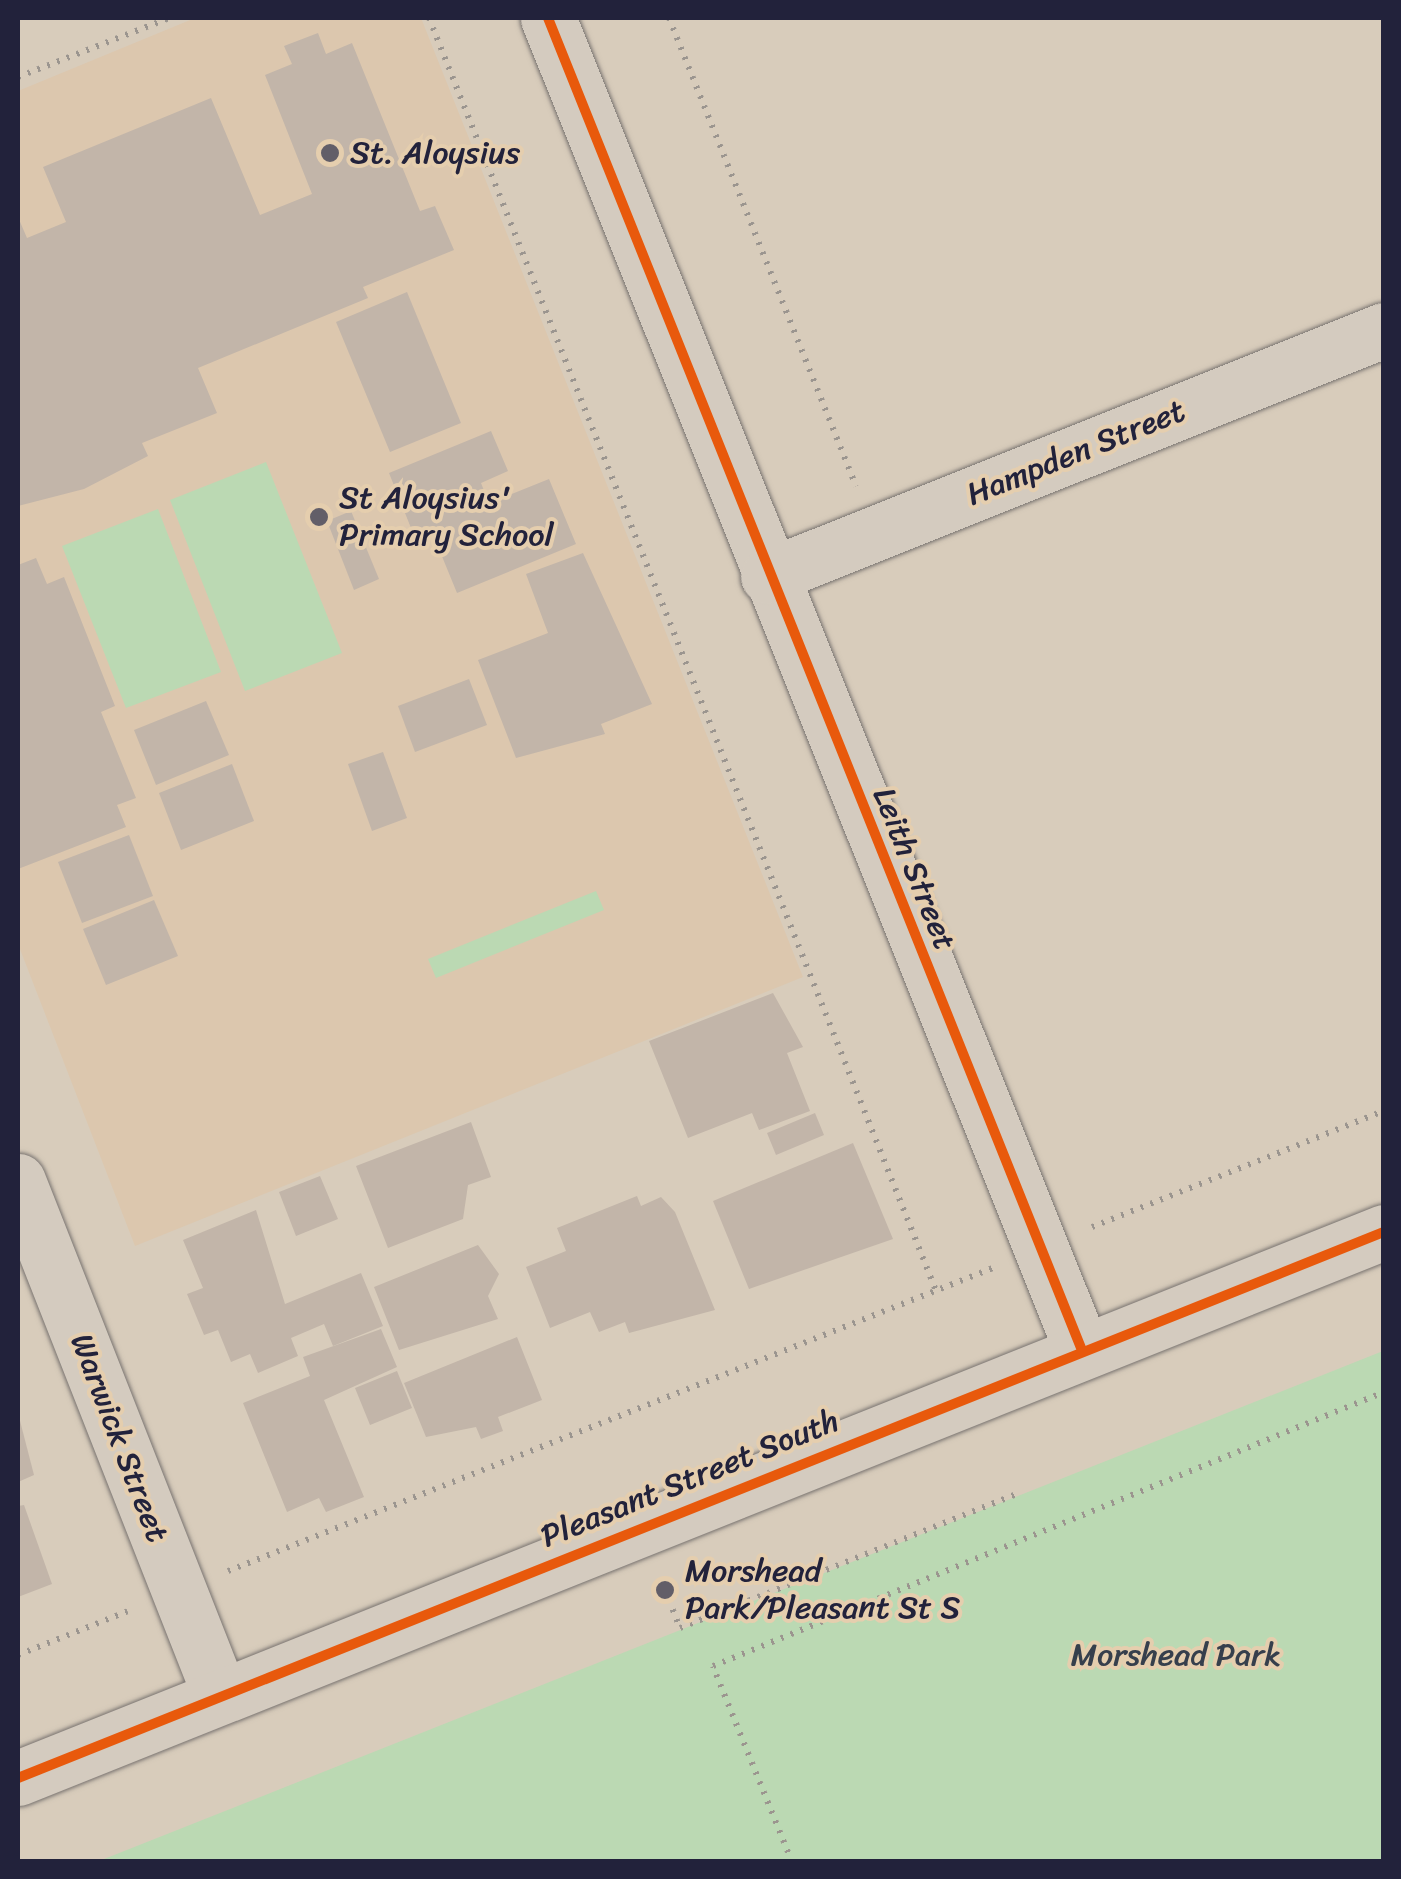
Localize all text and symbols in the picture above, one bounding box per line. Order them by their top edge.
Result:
place label: St. Aloysius [350,134,519,172]
marker: St. Aloysius [319,142,341,164]
street label: Hampden Street [961,392,1191,514]
place label: St Aloysius' Primary School [339,480,554,555]
marker: St Aloysius' Primary School [308,506,330,528]
street label: Leith Street [864,782,964,956]
street label: Warwick Street [62,1329,176,1547]
street label: Pleasant Street South [536,1402,844,1556]
place label: Morshead Park/Pleasant St S [685,1553,960,1628]
marker: Morshead Park/Pleasant St S [654,1579,676,1601]
park label: Morshead Park [1071,1636,1281,1674]

